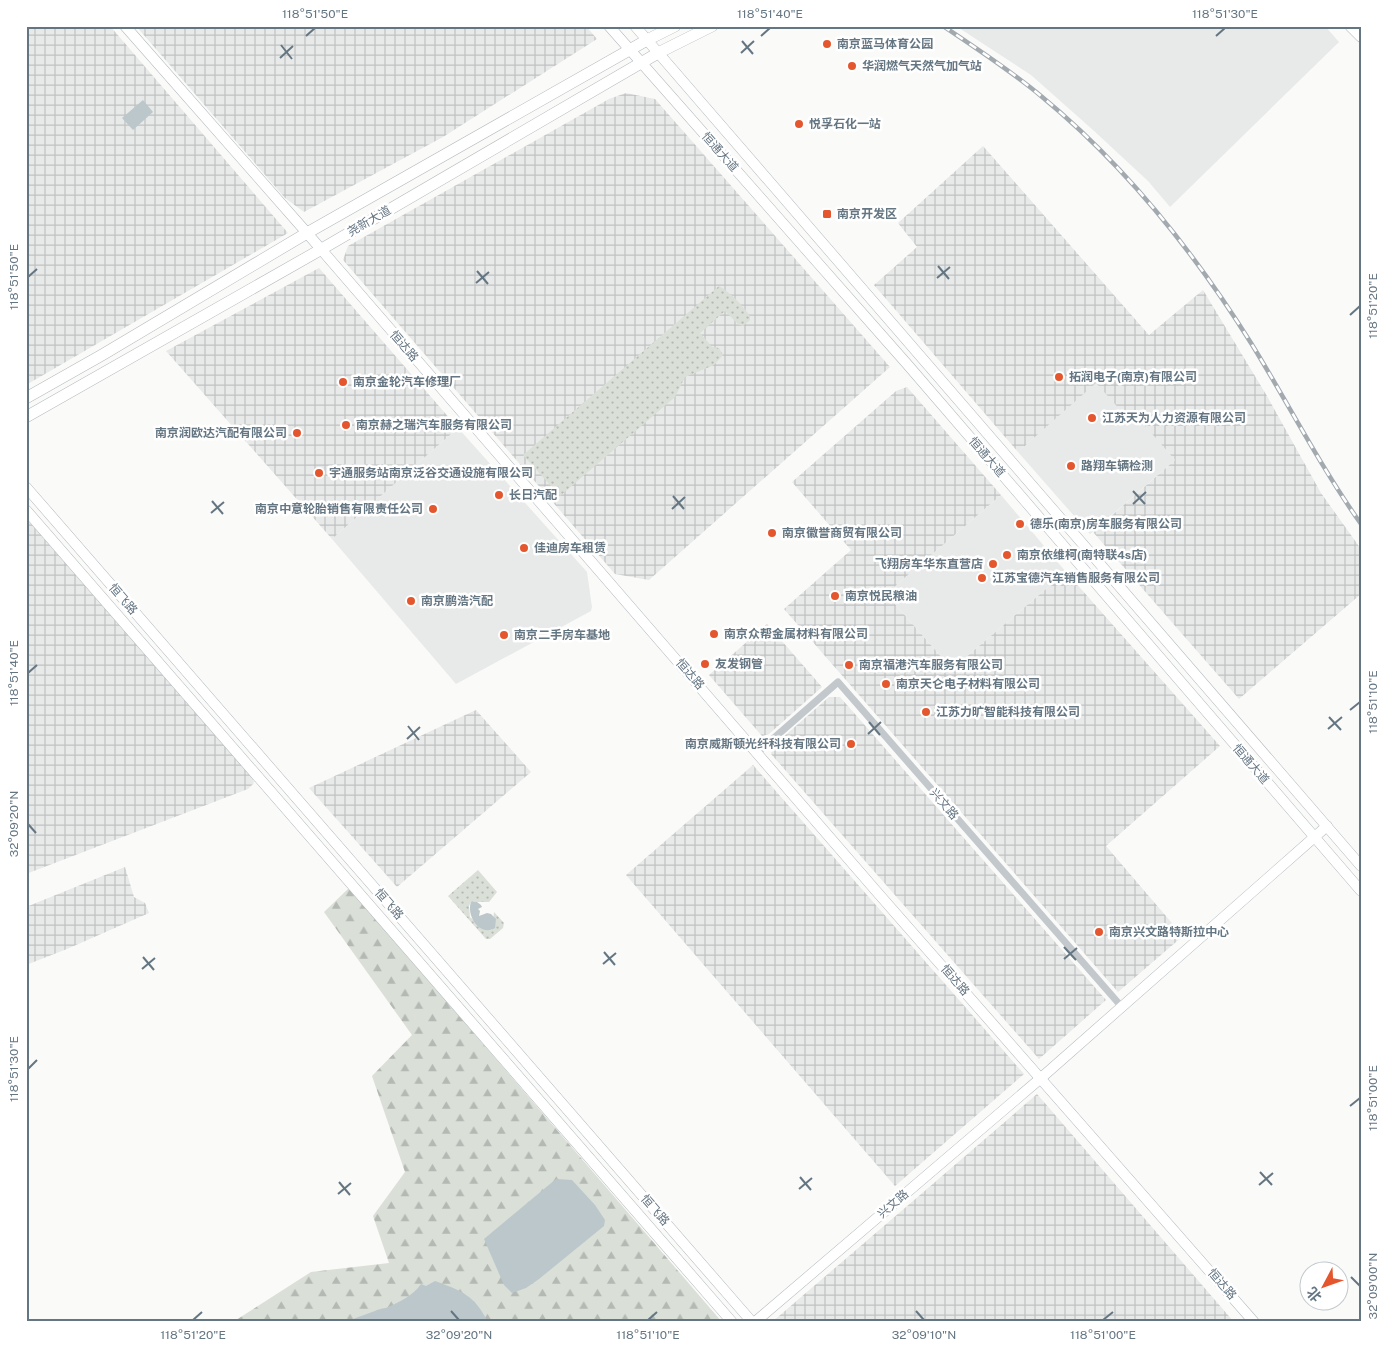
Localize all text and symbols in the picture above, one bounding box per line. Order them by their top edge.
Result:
text: 118°51'50"E [282,7,348,21]
text: 118°51'40"E [737,7,803,21]
text: 118°51'30"E [1192,7,1258,21]
place label: 南京蓝马体育公园 [837,37,933,51]
marker: 南京蓝马体育公园 [821,38,833,50]
place label: 华润燃气天然气加气站 [862,59,982,73]
marker: 华润燃气天然气加气站 [846,60,858,72]
place label: 悦孚石化一站 [809,117,881,131]
marker: 悦孚石化一站 [793,118,805,130]
street label: 恒通大道 [699,129,741,175]
street label: 尧新大道 [345,203,393,239]
place label: 南京开发区 [837,207,897,221]
marker: 南京开发区 [821,208,833,220]
text: 118°51'50"E [7,244,21,310]
text: 118°51'20"E [1366,273,1380,339]
street label: 恒达路 [387,328,421,364]
place label: 拓润电子(南京)有限公司 [1069,370,1197,384]
marker: 拓润电子(南京)有限公司 [1053,371,1065,383]
place label: 南京金轮汽车修理厂 [353,375,461,389]
marker: 南京金轮汽车修理厂 [337,376,349,388]
place label: 江苏天为人力资源有限公司 [1102,411,1246,425]
marker: 江苏天为人力资源有限公司 [1086,412,1098,424]
place label: 南京赫之瑞汽车服务有限公司 [356,418,512,432]
marker: 南京赫之瑞汽车服务有限公司 [340,419,352,431]
place label: 南京润欧达汽配有限公司 [155,426,287,440]
marker: 南京润欧达汽配有限公司 [291,427,303,439]
street label: 恒通大道 [966,434,1008,480]
place label: 路翔车辆检测 [1081,459,1153,473]
marker: 路翔车辆检测 [1065,460,1077,472]
place label: 宇通服务站南京泛谷交通设施有限公司 [329,466,533,480]
marker: 宇通服务站南京泛谷交通设施有限公司 [313,467,325,479]
place label: 长日汽配 [509,488,557,502]
marker: 长日汽配 [493,489,505,501]
place label: 南京中意轮胎销售有限责任公司 [255,502,423,516]
marker: 南京中意轮胎销售有限责任公司 [427,503,439,515]
place label: 德乐(南京)房车服务有限公司 [1030,517,1182,531]
marker: 德乐(南京)房车服务有限公司 [1014,518,1026,530]
place label: 南京徽誉商贸有限公司 [782,526,902,540]
marker: 南京徽誉商贸有限公司 [766,527,778,539]
place label: 佳迪房车租赁 [534,541,606,555]
marker: 佳迪房车租赁 [518,542,530,554]
place label: 南京依维柯(南特联4s店) [1017,548,1147,562]
marker: 南京依维柯(南特联4s店) [1001,549,1013,561]
place label: 飞翔房车华东直营店 [875,557,983,571]
marker: 飞翔房车华东直营店 [987,558,999,570]
place label: 江苏宝德汽车销售服务有限公司 [992,571,1160,585]
marker: 江苏宝德汽车销售服务有限公司 [976,572,988,584]
street label: 恒飞路 [106,581,140,617]
place label: 南京悦民粮油 [845,589,917,603]
marker: 南京悦民粮油 [829,590,841,602]
place label: 南京鹏浩汽配 [421,594,493,608]
marker: 南京鹏浩汽配 [405,595,417,607]
place label: 南京众帮金属材料有限公司 [724,627,868,641]
place label: 南京二手房车基地 [514,628,610,642]
marker: 南京众帮金属材料有限公司 [708,628,720,640]
marker: 南京二手房车基地 [498,629,510,641]
text: 118°51'40"E [7,640,21,706]
street label: 恒达路 [673,656,707,692]
place label: 友发钢管 [715,657,763,671]
marker: 友发钢管 [699,658,711,670]
place label: 南京福港汽车服务有限公司 [859,658,1003,672]
marker: 南京福港汽车服务有限公司 [843,659,855,671]
text: 118°51'10"E [1366,670,1380,734]
place label: 南京天仑电子材料有限公司 [896,677,1040,691]
marker: 南京天仑电子材料有限公司 [880,678,892,690]
place label: 江苏力旷智能科技有限公司 [936,705,1080,719]
marker: 江苏力旷智能科技有限公司 [920,706,932,718]
place label: 南京威斯顿光纤科技有限公司 [685,737,841,751]
marker: 南京威斯顿光纤科技有限公司 [845,738,857,750]
street label: 恒通大道 [1230,741,1272,787]
street label: 兴文路 [927,786,961,822]
text: 32°09'20"N [7,791,21,857]
street label: 恒飞路 [372,886,406,922]
place label: 南京兴文路特斯拉中心 [1109,925,1229,939]
marker: 南京兴文路特斯拉中心 [1093,926,1105,938]
street label: 恒达路 [938,962,972,998]
text: 118°51'30"E [7,1036,21,1102]
text: 118°51'00"E [1366,1065,1380,1131]
street label: 兴文路 [875,1187,911,1221]
street label: 恒飞路 [638,1192,672,1228]
text: 32°09'00"N [1366,1253,1380,1319]
north arrow [1300,1260,1350,1310]
street label: 恒达路 [1205,1266,1239,1302]
text: 北 [1304,1284,1325,1305]
text: 118°51'20"E [160,1328,226,1342]
text: 32°09'20"N [426,1328,492,1342]
text: 118°51'10"E [616,1328,680,1342]
text: 32°09'10"N [892,1328,956,1342]
text: 118°51'00"E [1070,1328,1136,1342]

